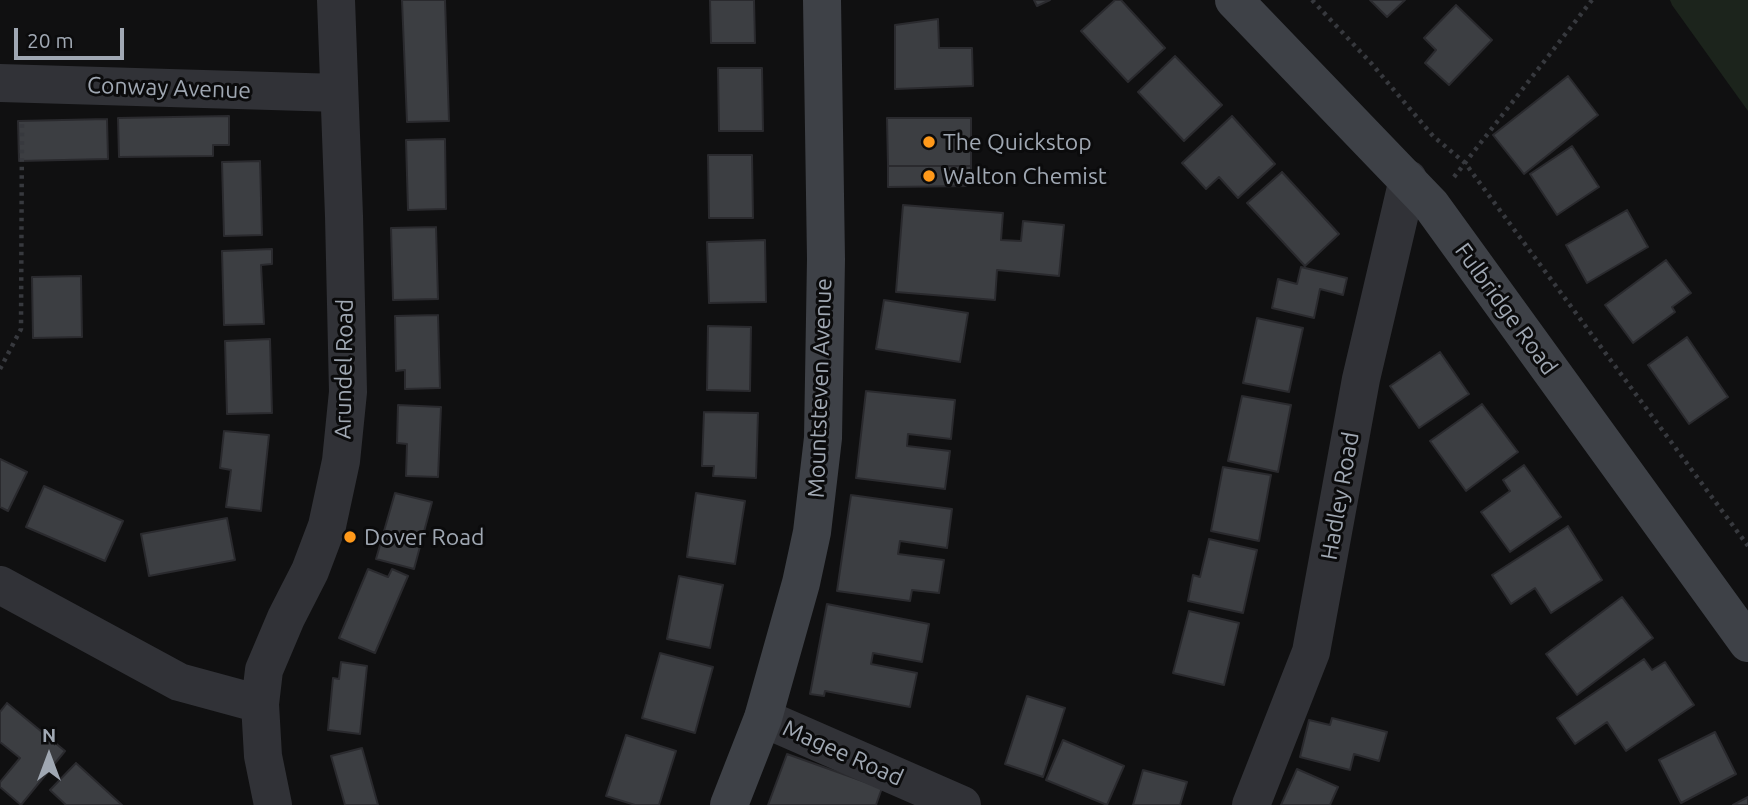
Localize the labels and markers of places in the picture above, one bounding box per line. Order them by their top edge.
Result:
place label: The Quickstop [943,128,1092,156]
marker: The Quickstop [921,134,937,150]
place label: Walton Chemist [943,162,1107,190]
marker: Walton Chemist [921,168,937,184]
place label: Dover Road [364,523,485,551]
marker: Dover Road [342,529,358,545]

